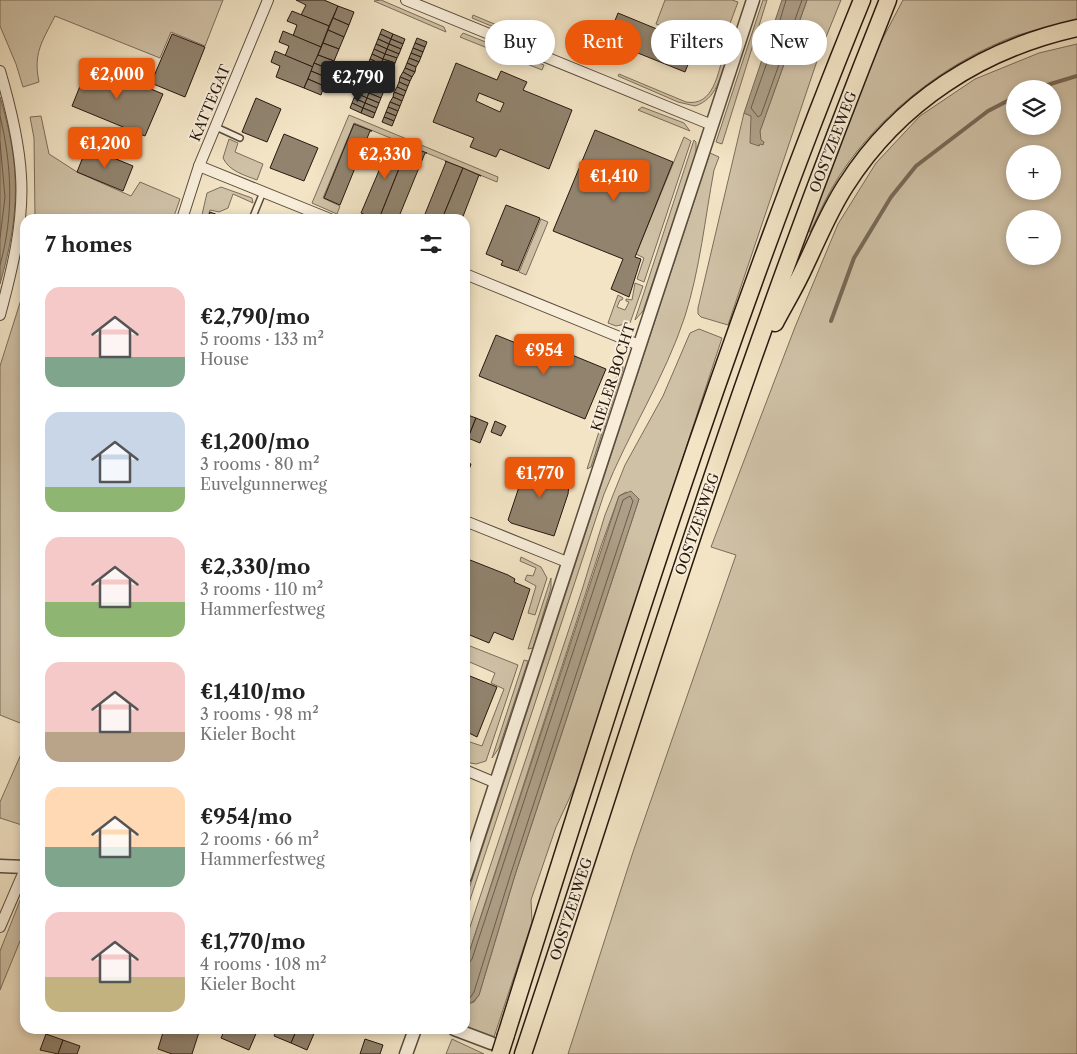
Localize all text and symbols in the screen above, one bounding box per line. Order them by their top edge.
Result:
chip: Buy [485,20,555,65]
chip: Rent [565,20,641,65]
chip: Filters [651,20,742,65]
chip: New [752,20,827,65]
pin: €2,000 [76,58,158,100]
street label: KATTEGAT [186,61,234,144]
pin: €2,790 [317,61,399,103]
text: €2,000 [90,64,144,84]
text: €2,790 [332,67,384,87]
map controls [1006,80,1061,265]
button: layers [1006,80,1061,135]
street label: OOSTZEEWEG [805,89,861,195]
pin: €1,200 [64,126,146,169]
text: €1,200 [79,133,131,153]
pin: €2,330 [344,138,426,180]
text: €2,330 [359,144,411,164]
button: + [1006,145,1061,200]
pin: €1,410 [573,160,655,202]
text: €1,410 [590,166,638,186]
button: − [1006,210,1061,265]
icon: filters [417,230,445,258]
text: 7 homes [45,232,132,257]
text: €2,790/mo [200,304,310,329]
icon: home [85,307,145,367]
street label: KIELER BOCHT [587,320,639,433]
text: 5 rooms · 133 m² [200,329,324,349]
pin: €954 [514,334,574,376]
text: €954 [525,340,563,360]
text: House [200,349,249,369]
text: €1,200/mo [200,429,310,454]
icon: home [85,432,145,492]
text: 3 rooms · 80 m² [200,454,319,474]
pin: €1,770 [499,456,581,499]
text: €1,770 [516,463,564,483]
street label: OOSTZEEWEG [671,470,723,578]
text: Euvelgunnerweg [200,474,327,494]
text: €2,330/mo [200,554,310,579]
icon: home [85,557,145,617]
text: 3 rooms · 110 m² [200,579,323,599]
text: Hammerfestweg [200,599,325,619]
text: €1,410/mo [200,679,305,704]
icon: home [85,682,145,742]
text: 3 rooms · 98 m² [200,704,319,724]
text: Kieler Bocht [200,724,296,744]
text: €954/mo [200,804,292,829]
icon: home [85,807,145,867]
text: 2 rooms · 66 m² [200,829,319,849]
text: Hammerfestweg [200,849,325,869]
street label: OOSTZEEWEG [546,855,596,963]
text: €1,770/mo [200,929,305,954]
icon: home [85,932,145,992]
text: 4 rooms · 108 m² [200,954,327,974]
text: Kieler Bocht [200,974,296,994]

